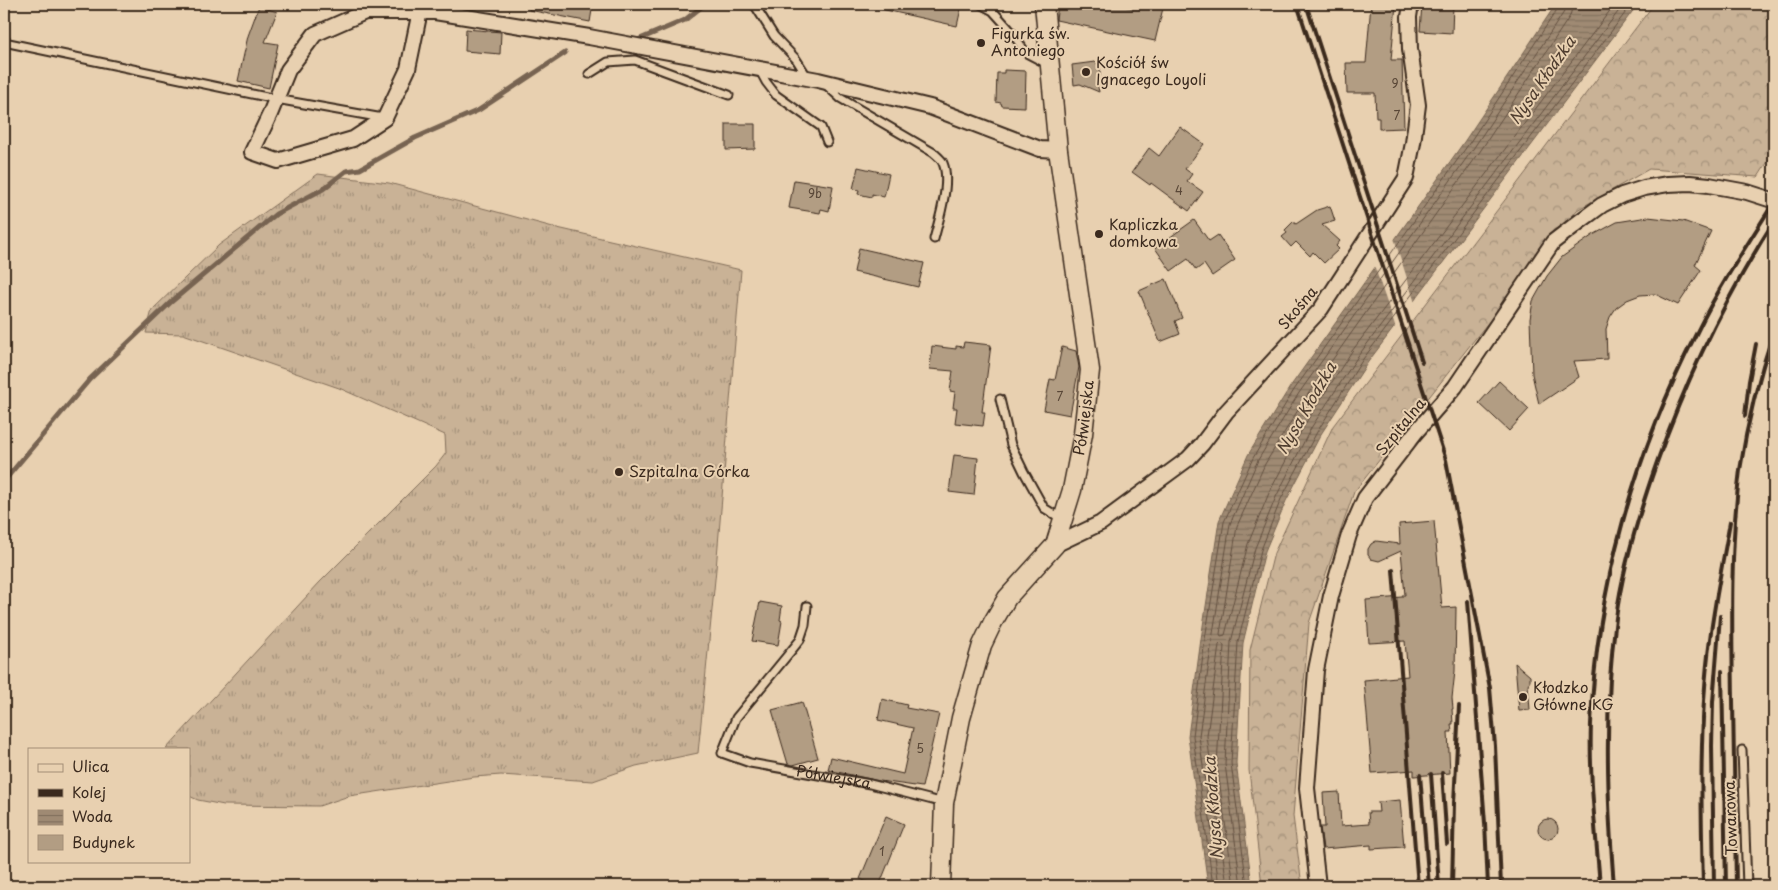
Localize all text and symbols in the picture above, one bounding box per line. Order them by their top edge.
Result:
place label: Figurka św. Antoniego [991,21,1070,61]
water label: Nysa Kłodzka [1502,30,1581,128]
marker: Figurka św. Antoniego [975,37,987,49]
place label: Kościół św Ignacego Loyoli [1096,50,1206,90]
marker: Kościół św Ignacego Loyoli [1080,66,1092,78]
house number: 9 [1391,74,1399,92]
house number: 7 [1394,106,1401,124]
house number: 4 [1175,181,1183,199]
house number: 9b [808,184,822,202]
place label: Kapliczka domkowa [1109,212,1178,252]
marker: Kapliczka domkowa [1093,228,1105,240]
street label: Skośna [1272,280,1322,334]
water label: Nysa Kłodzka [1269,356,1342,458]
street label: Półwiejska [1066,378,1099,458]
house number: 7 [1057,387,1064,405]
street label: Szpitalna [1369,392,1431,460]
place label: Szpitalna Górka [629,459,750,482]
marker: Szpitalna Górka [613,466,625,478]
place label: Kłodzko Główne KG [1533,675,1614,715]
marker: Kłodzko Główne KG [1517,691,1529,703]
house number: 5 [916,739,924,757]
legend [28,748,190,862]
text: Ulica [72,754,110,777]
water label: Nysa Kłodzka [1196,755,1228,860]
street label: Półwiejska [794,758,874,794]
text: Kolej [72,780,106,803]
street label: Towarowa [1717,780,1742,856]
text: Woda [72,804,113,827]
text: Budynek [72,830,135,853]
house number: 1 [879,842,885,860]

